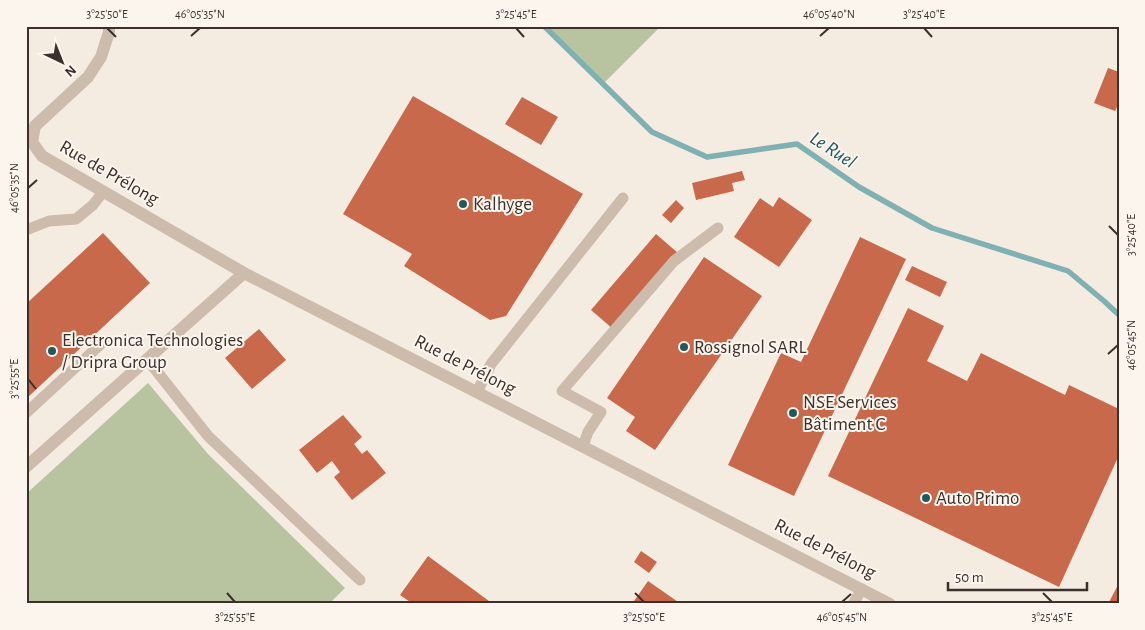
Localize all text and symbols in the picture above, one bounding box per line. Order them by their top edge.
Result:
text: 3°25'50"E [86,8,128,20]
text: 46°05'35"N [175,8,225,20]
text: 3°25'45"E [496,8,537,20]
text: 46°05'40"N [803,8,855,20]
text: 3°25'40"E [903,8,945,20]
north arrow [38,38,88,88]
text: N [62,62,79,79]
water label: Le Ruel [806,128,860,172]
street label: Rue de Prélong [56,137,162,209]
text: 46°05'35"N [8,163,20,213]
place label: Kalhyge [473,195,532,214]
marker: Kalhyge [457,198,469,210]
text: 3°25'40"E [1125,214,1137,256]
text: 46°05'45"N [1125,320,1137,370]
place label: Electronica Technologies / Dripra Group [62,331,243,372]
street label: Rue de Prélong [411,331,519,399]
place label: Rossignol SARL [694,338,807,357]
marker: Rossignol SARL [678,341,690,353]
marker: Electronica Technologies / Dripra Group [46,345,58,357]
text: 3°25'55"E [8,359,20,399]
place label: NSE Services Bâtiment C [803,393,897,434]
marker: NSE Services Bâtiment C [787,407,799,419]
place label: Auto Primo [936,489,1019,508]
marker: Auto Primo [920,492,932,504]
street label: Rue de Prélong [771,515,879,583]
scale bar [948,560,1086,592]
text: 50 m [955,570,984,585]
text: 3°25'55"E [215,611,255,623]
text: 3°25'50"E [623,611,665,623]
text: 46°05'45"N [817,611,867,623]
text: 3°25'45"E [1032,611,1073,623]

